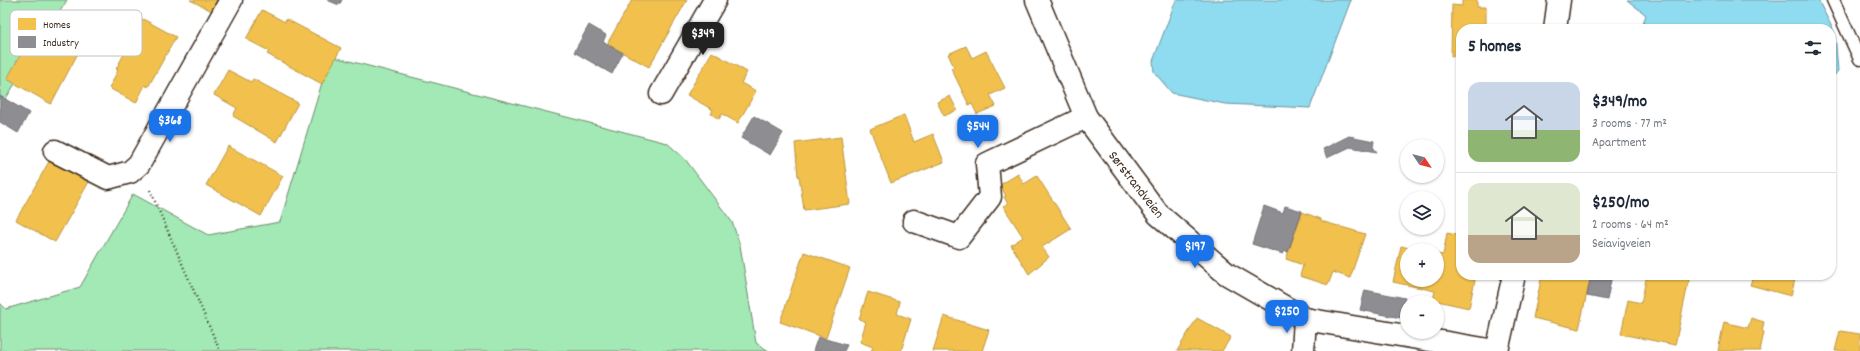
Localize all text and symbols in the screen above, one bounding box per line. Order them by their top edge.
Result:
legend [10,10,142,56]
text: Homes [43,18,71,34]
pin: $349 [679,22,727,56]
text: $349 [691,25,715,44]
text: Industry [43,36,79,52]
text: 5 homes [1468,36,1521,60]
icon: filters [1802,37,1824,59]
text: $349/mo [1592,91,1647,115]
icon: home [1500,98,1548,146]
pin: $368 [146,109,194,143]
text: $368 [158,112,182,131]
pin: $544 [954,115,1002,149]
text: 3 rooms · 77 m² [1592,115,1667,134]
text: $544 [966,118,990,137]
text: Apartment [1592,134,1646,153]
north arrow [1400,139,1444,183]
map controls [1400,139,1444,339]
street label: Sørstrandveien [1103,147,1168,223]
button: layers [1400,191,1444,235]
text: $250/mo [1592,192,1649,216]
icon: home [1500,199,1548,247]
text: 2 rooms · 64 m² [1592,216,1669,235]
pin: $197 [1171,235,1219,269]
text: Seiavigveien [1592,235,1651,254]
text: $197 [1185,238,1205,257]
button: + [1400,243,1444,287]
button: − [1400,295,1444,339]
pin: $250 [1263,300,1311,334]
text: $250 [1274,303,1300,322]

